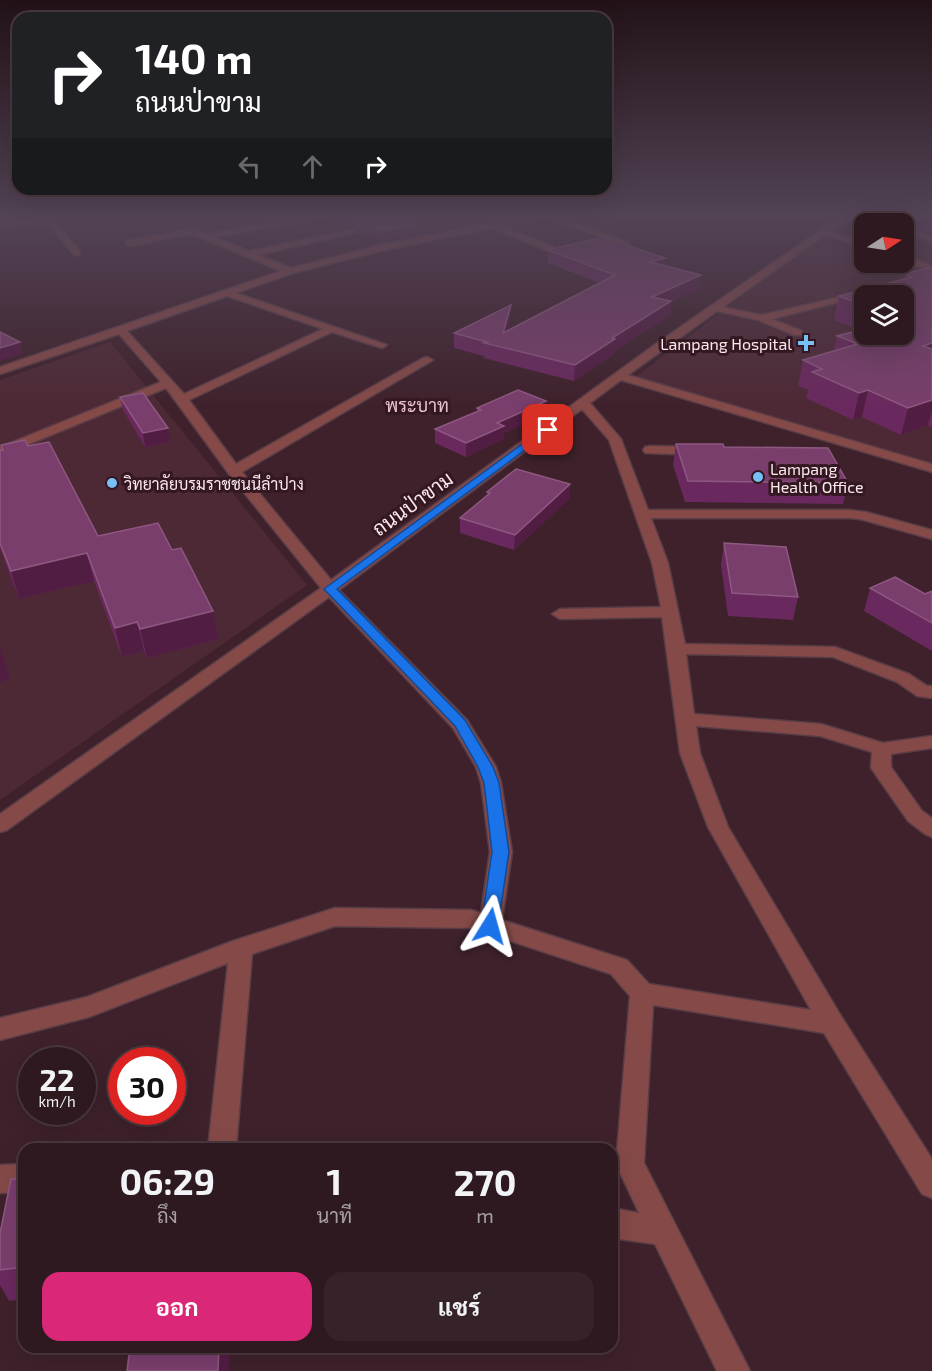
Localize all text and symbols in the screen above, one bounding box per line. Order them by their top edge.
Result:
text: 140 m [135,32,252,82]
icon: right [36,36,114,114]
text: ถนนป่าขาม [135,85,262,117]
icon: left [233,150,266,183]
icon: ahead [296,150,329,183]
icon: right [359,150,392,183]
north arrow [854,213,914,273]
map controls [854,213,914,345]
button: layers [854,285,914,345]
place label: Lampang Hospital [660,334,792,353]
marker: Lampang Hospital [797,334,815,352]
district label: พระบาท [385,394,449,416]
pin [522,404,573,455]
icon: arrive [531,413,564,446]
place label: Lampang Health Office [770,459,864,496]
street label: ถนนป่าขาม [367,466,457,540]
marker: Lampang Health Office [751,470,765,484]
place label: วิทยาลัยบรมราชชนนีลำปาง [123,473,304,493]
marker: วิทยาลัยบรมราชชนนีลำปาง [105,476,119,490]
position arrow [458,894,522,958]
speed limit sign: 30 [108,1047,186,1125]
text: 22 [40,1061,74,1097]
text: km/h [38,1092,76,1110]
text: 06:29 [120,1159,215,1202]
text: 1 [327,1159,342,1202]
text: 270 [454,1160,516,1203]
text: ถึง [157,1203,178,1227]
text: นาที [317,1203,352,1227]
text: m [476,1203,494,1227]
button: ออก [42,1272,312,1341]
button: แชร์ [324,1272,594,1341]

